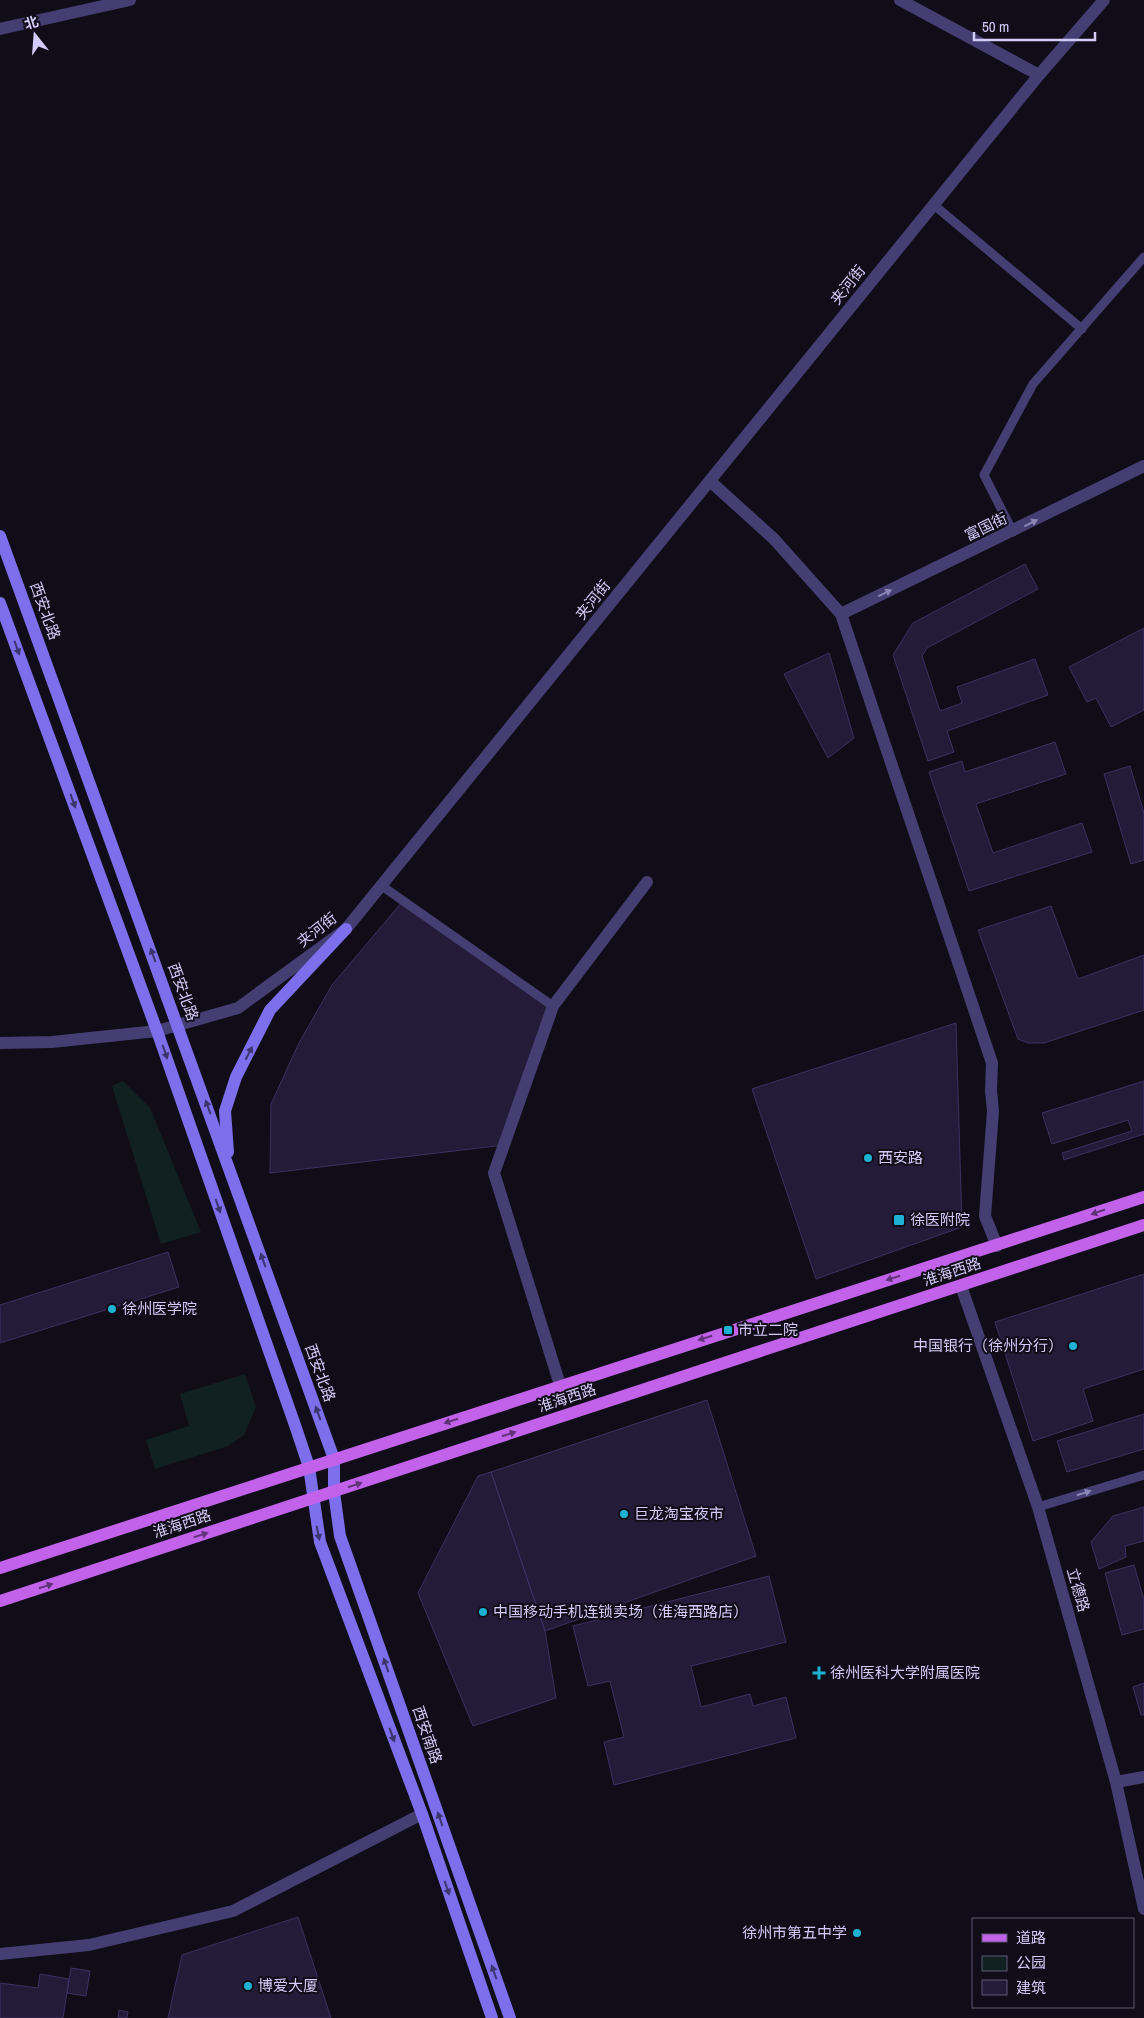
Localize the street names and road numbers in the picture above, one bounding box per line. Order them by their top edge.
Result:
street label: 夹河街 [825,261,870,309]
street label: 富国街 [961,507,1011,546]
street label: 夹河街 [570,576,615,624]
street label: 西安北路 [25,579,66,643]
street label: 夹河街 [292,907,341,952]
street label: 西安北路 [163,960,204,1024]
street label: 淮海西路 [920,1252,984,1291]
street label: 西安北路 [300,1341,341,1405]
street label: 淮海西路 [535,1378,599,1417]
street label: 淮海西路 [150,1504,214,1543]
street label: 立德路 [1062,1565,1095,1614]
street label: 西安南路 [408,1703,447,1767]

